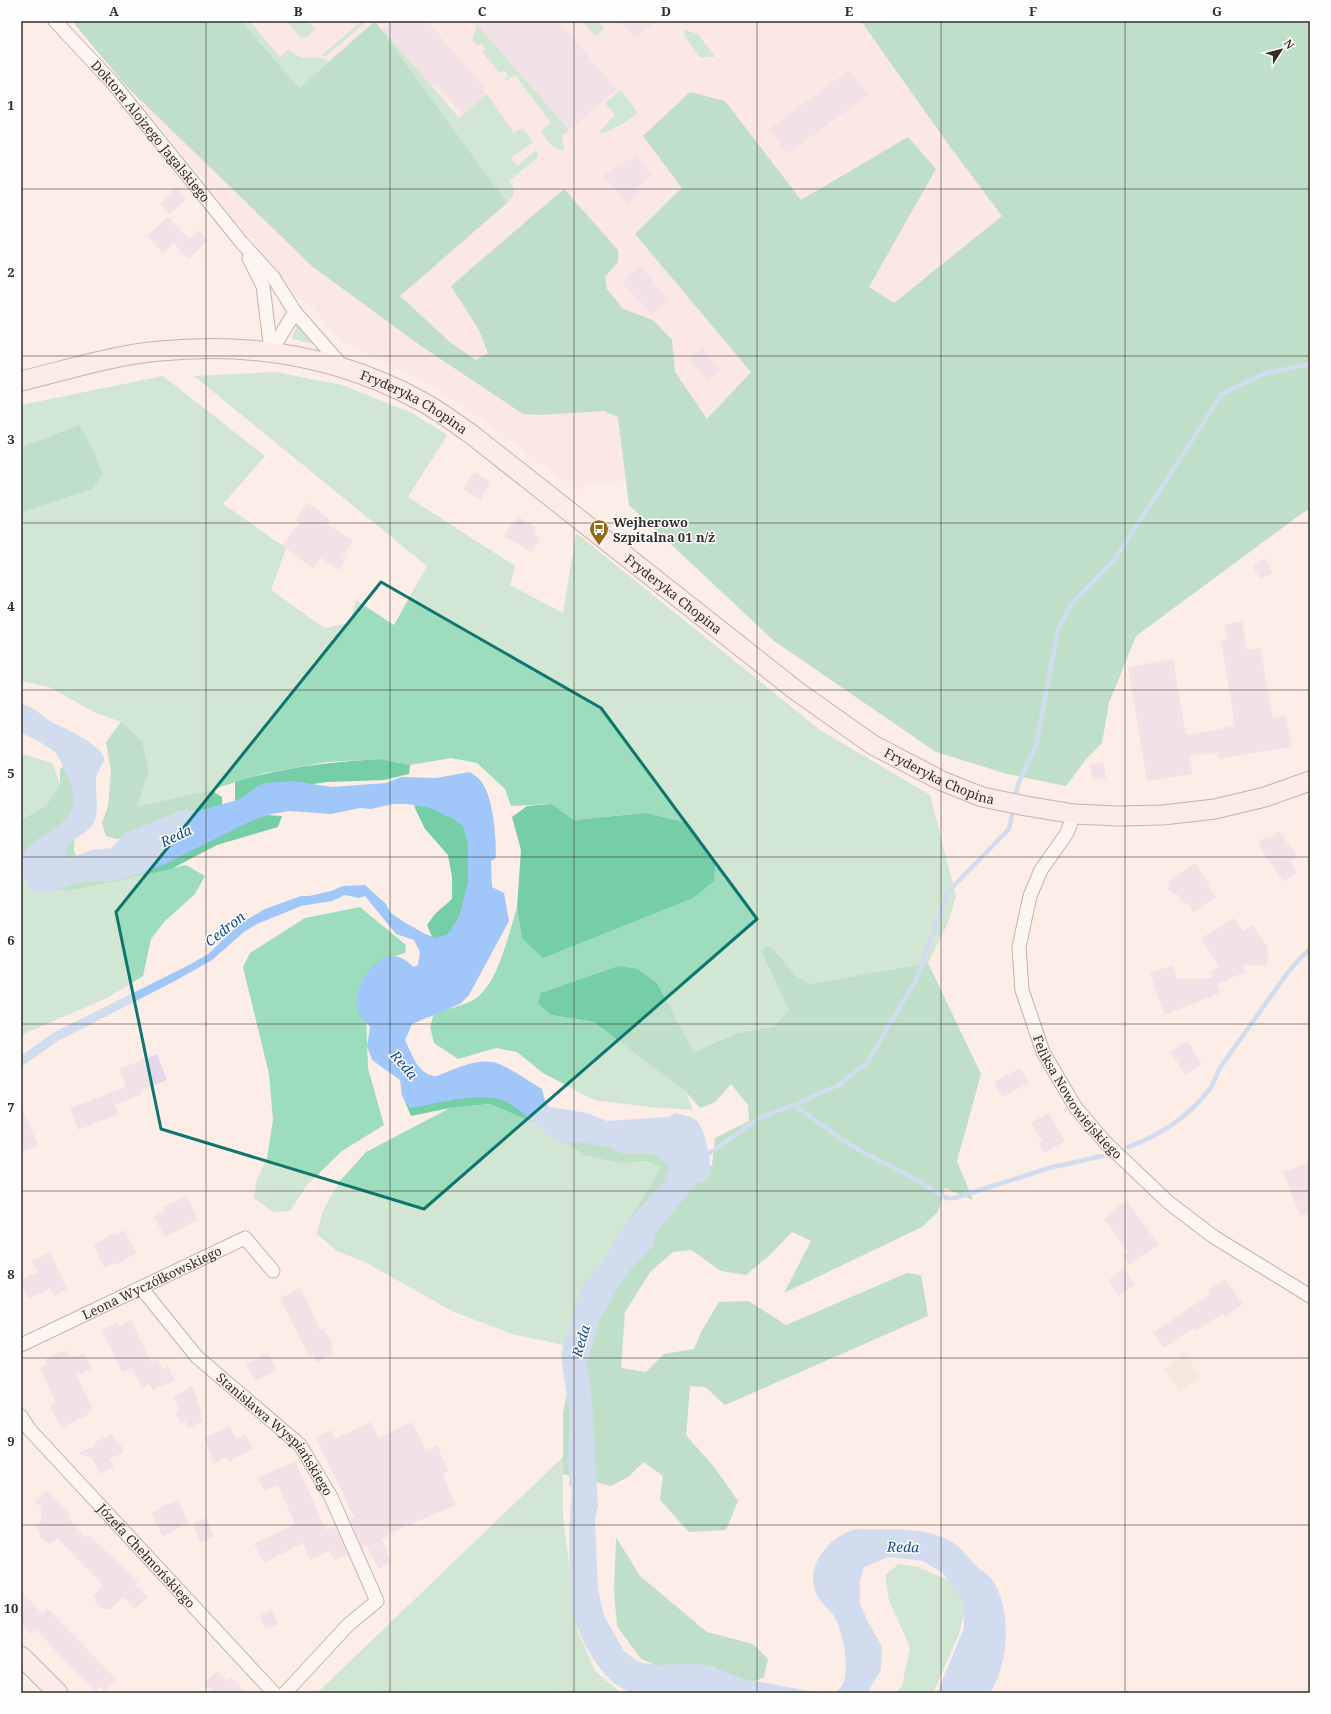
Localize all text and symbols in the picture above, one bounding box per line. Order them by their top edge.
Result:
text: A [109,2,119,20]
text: B [294,2,303,20]
text: C [478,2,487,20]
text: D [661,2,671,20]
text: E [845,2,854,20]
text: F [1029,2,1037,20]
text: G [1212,2,1222,20]
north arrow [1261,30,1301,70]
text: N [1281,36,1298,52]
street label: Doktora Alojzego Jagalskiego [87,56,214,206]
text: 1 [7,96,15,114]
text: 2 [7,263,15,281]
street label: Fryderyka Chopina [358,366,471,438]
text: 3 [7,430,15,448]
place label: Wejherowo Szpitalna 01 n/ż [613,513,715,546]
bus stop icon: Wejherowo Szpitalna 01 n/ż [588,518,610,546]
street label: Fryderyka Chopina [621,550,726,638]
text: 4 [7,597,15,615]
street label: Fryderyka Chopina [881,743,996,808]
text: 5 [7,764,15,782]
water label: Reda [156,820,195,851]
water label: Cedron [201,906,249,950]
text: 6 [7,931,15,949]
street label: Feliksa Nowowiejskiego [1029,1033,1126,1163]
water label: Reda [386,1045,423,1084]
text: 7 [7,1098,15,1116]
street label: Leona Wyczółkowskiego [79,1241,225,1324]
text: 8 [7,1265,15,1283]
water label: Reda [567,1322,594,1360]
street label: Stanisława Wyspiańskiego [213,1368,337,1499]
text: 9 [7,1432,15,1450]
street label: Józefa Chełmońskiego [93,1499,199,1612]
water label: Reda [886,1537,920,1556]
text: 10 [4,1599,18,1617]

